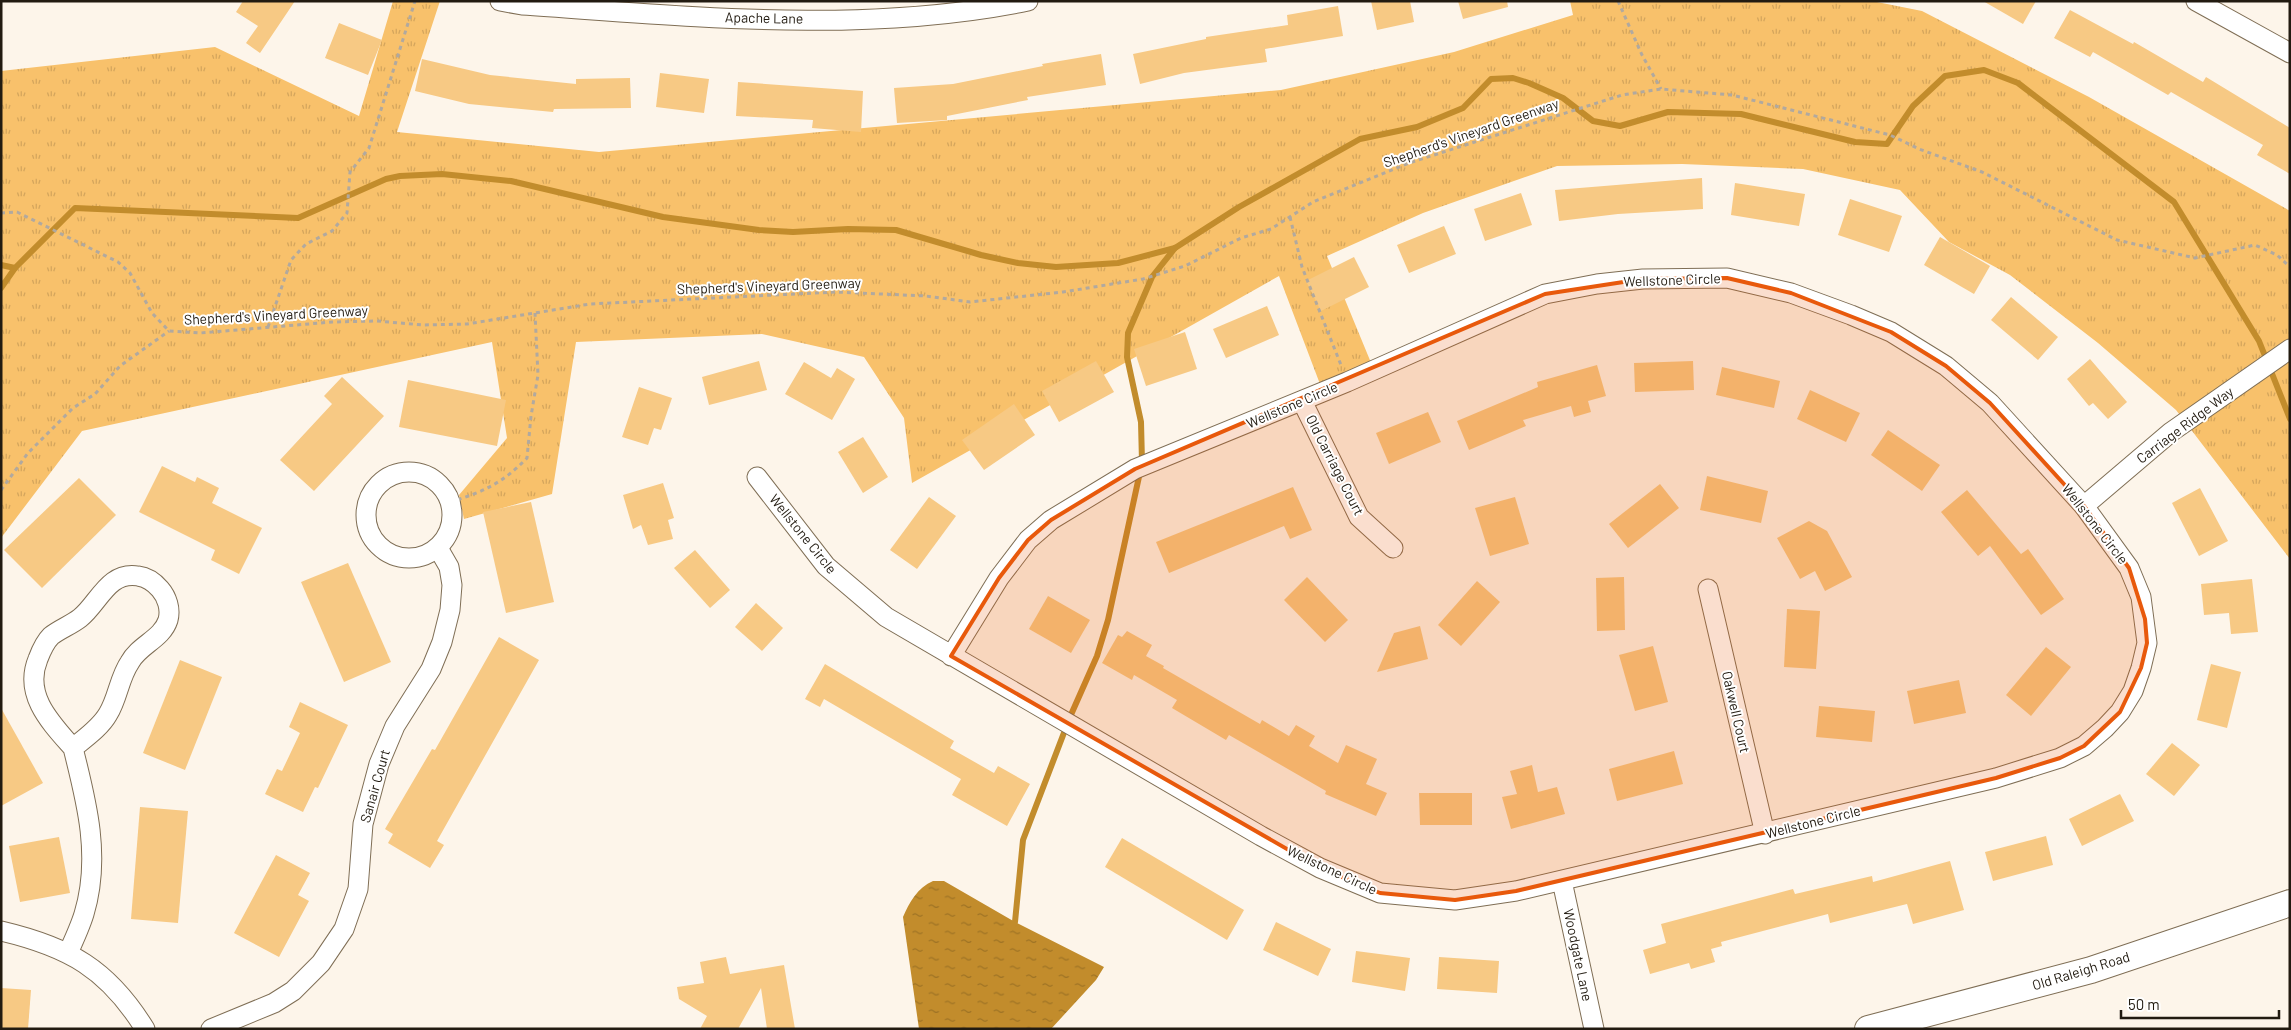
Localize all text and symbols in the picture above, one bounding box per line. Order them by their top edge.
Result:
street label: Apache Lane [725,8,803,27]
street label: Shepherd's Vineyard Greenway [1381,94,1561,171]
street label: Wellstone Circle [1623,269,1721,290]
street label: Shepherd's Vineyard Greenway [677,274,862,297]
street label: Shepherd's Vineyard Greenway [184,301,369,328]
street label: Wellstone Circle [1244,378,1340,431]
street label: Carriage Ridge Way [2133,382,2237,467]
street label: Old Carriage Court [1303,412,1368,518]
street label: Wellstone Circle [2059,480,2132,567]
street label: Wellstone Circle [766,490,841,577]
street label: Oakwell Court [1719,669,1754,754]
street label: Sanair Court [356,747,393,824]
street label: Wellstone Circle [1764,801,1862,842]
street label: Wellstone Circle [1284,841,1380,898]
street label: Woodgate Lane [1560,907,1597,1003]
street label: Old Raleigh Road [2030,948,2132,993]
scale bar [2121,988,2278,1020]
text: 50 m [2128,995,2160,1013]

